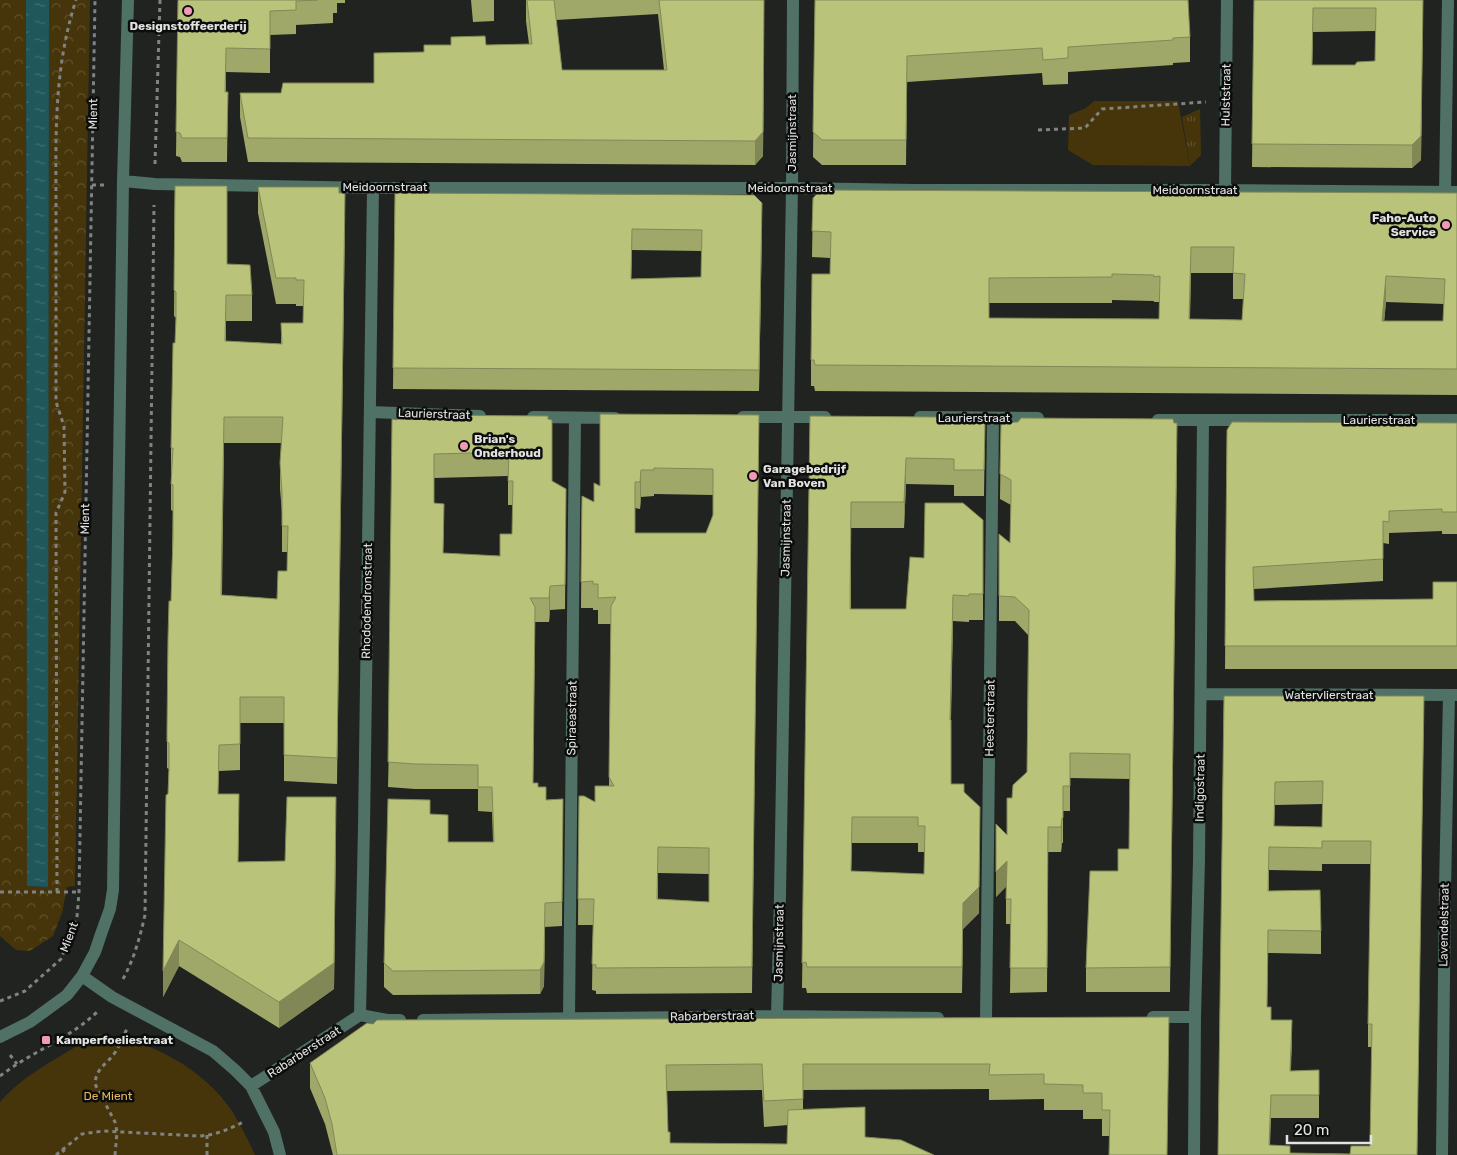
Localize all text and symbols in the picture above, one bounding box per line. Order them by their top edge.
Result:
marker: Designstoffeerderij [182,5,194,17]
place label: Designstoffeerderij [129,19,247,33]
street label: Hulststraat [1218,63,1234,126]
street label: Jasmijnstraat [785,94,799,172]
street label: Mient [86,98,100,130]
street label: Meidoornstraat [342,180,428,194]
street label: Meidoornstraat [747,181,833,195]
street label: Meidoornstraat [1152,183,1238,197]
place label: Faho-Auto Service [1372,211,1436,239]
marker: Faho-Auto Service [1440,219,1452,231]
street label: Laurierstraat [398,406,471,422]
street label: Laurierstraat [938,411,1011,425]
street label: Laurierstraat [1343,413,1416,427]
place label: Brian's Onderhoud [474,432,541,460]
marker: Brian's Onderhoud [458,440,470,452]
place label: Garagebedrijf Van Boven [763,462,847,490]
marker: Garagebedrijf Van Boven [747,470,759,482]
street label: Jasmijnstraat [778,499,794,577]
street label: Mient [78,503,92,535]
street label: Rhododendronstraat [359,543,375,659]
street label: Heesterstraat [982,679,998,757]
street label: Spiraeastraat [564,680,580,756]
street label: Watervlierstraat [1285,688,1374,702]
street label: Indigostraat [1192,754,1208,822]
street label: Lavendelstraat [1436,883,1452,967]
street label: Jasmijnstraat [771,904,787,982]
street label: Mient [57,920,81,954]
street label: Rabarberstraat [670,1008,755,1024]
street label: Rabarberstraat [265,1023,343,1081]
place label: Kamperfoeliestraat [56,1033,173,1047]
marker: Kamperfoeliestraat [40,1034,52,1046]
park label: De Mient [84,1089,133,1103]
scale bar [1287,1112,1371,1144]
text: 20 m [1294,1121,1329,1139]

